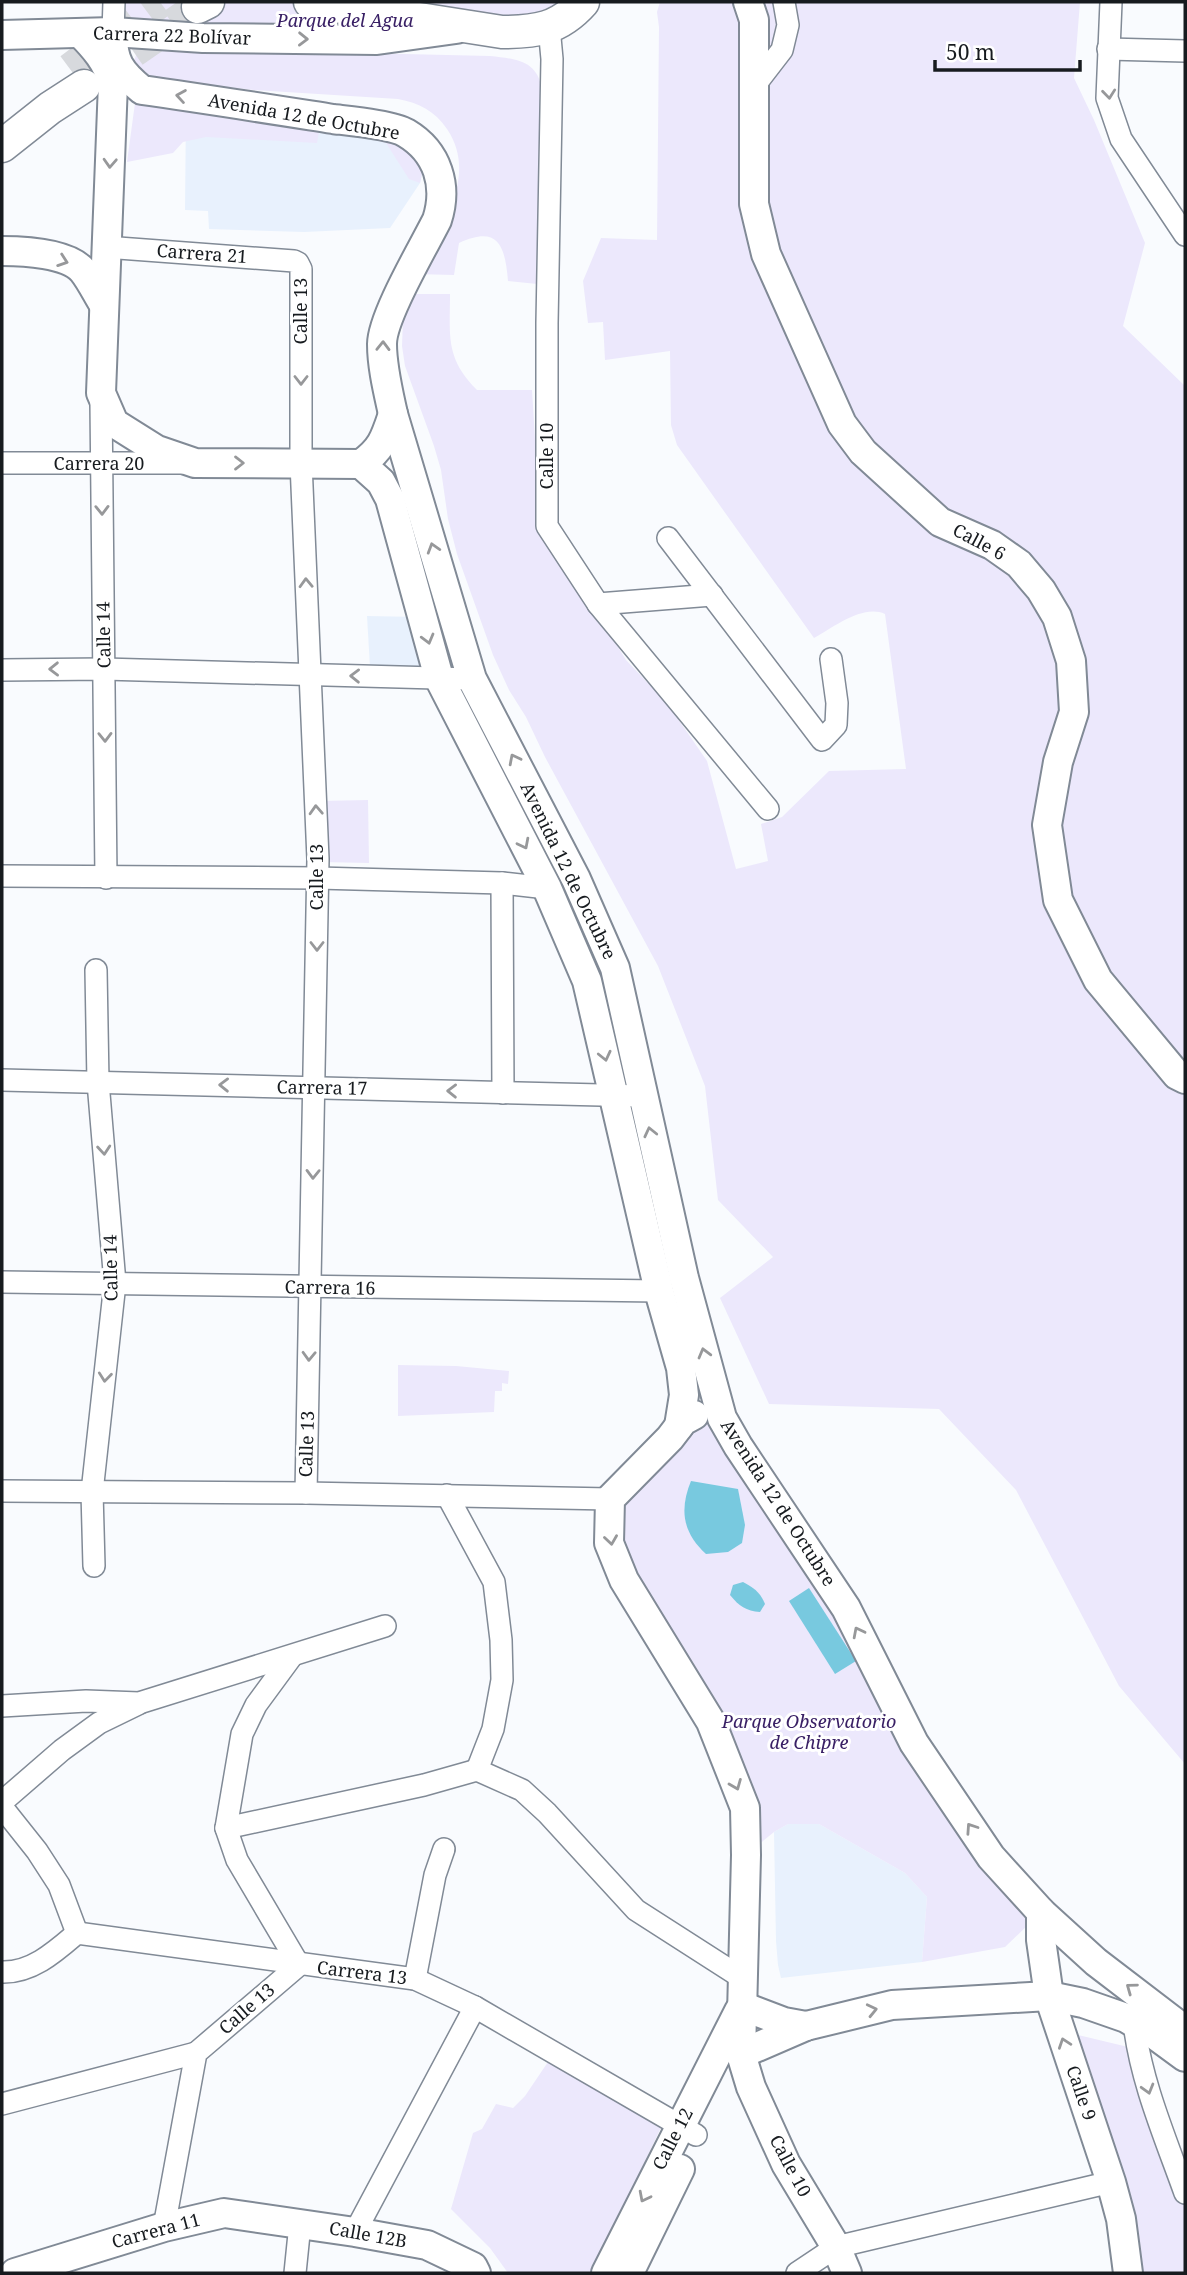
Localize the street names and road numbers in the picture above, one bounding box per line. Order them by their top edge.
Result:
street label: Carrera 22 Bolívar [93,20,252,50]
street label: Avenida 12 de Octubre [206,87,402,145]
street label: Carrera 21 [156,238,248,268]
street label: Calle 13 [288,278,312,344]
street label: Calle 10 [534,423,558,489]
street label: Carrera 20 [54,451,144,475]
street label: Calle 6 [949,517,1010,565]
street label: Calle 14 [90,601,116,669]
street label: Avenida 12 de Octubre [516,778,622,963]
street label: Calle 13 [304,844,328,910]
street label: Carrera 17 [276,1074,368,1100]
street label: Calle 14 [97,1234,123,1302]
street label: Carrera 16 [284,1274,376,1300]
street label: Calle 13 [293,1410,319,1478]
street label: Avenida 12 de Octubre [716,1414,842,1590]
street label: Carrera 13 [316,1955,409,1989]
street label: Calle 13 [213,1977,279,2039]
street label: Calle 9 [1061,2062,1103,2123]
street label: Calle 12 [646,2103,698,2174]
street label: Calle 10 [765,2130,817,2201]
street label: Carrera 11 [109,2207,203,2253]
street label: Calle 12B [327,2215,409,2253]

